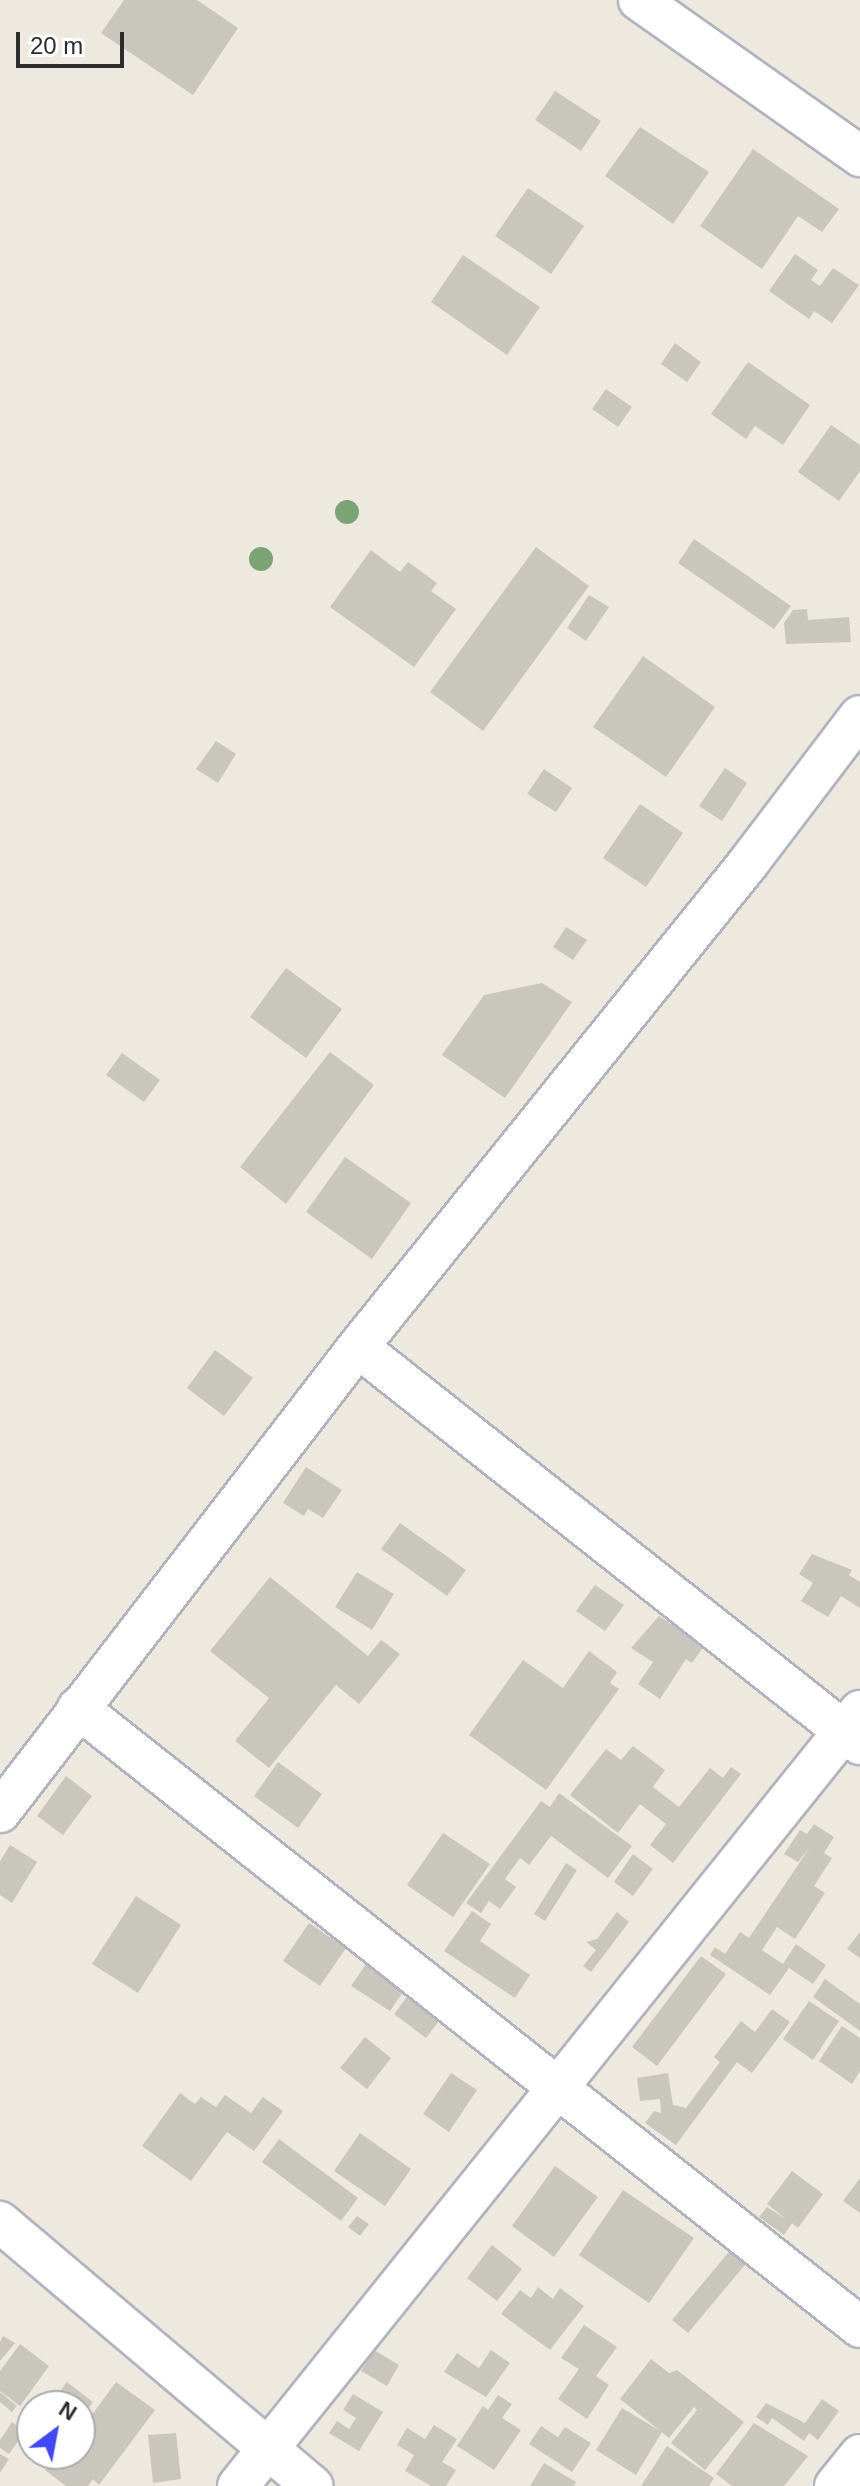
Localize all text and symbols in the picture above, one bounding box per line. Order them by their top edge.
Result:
scale bar [20,16,128,66]
text: 20 m [30,32,83,59]
north arrow [16,2390,96,2470]
text: N [55,2396,81,2426]

